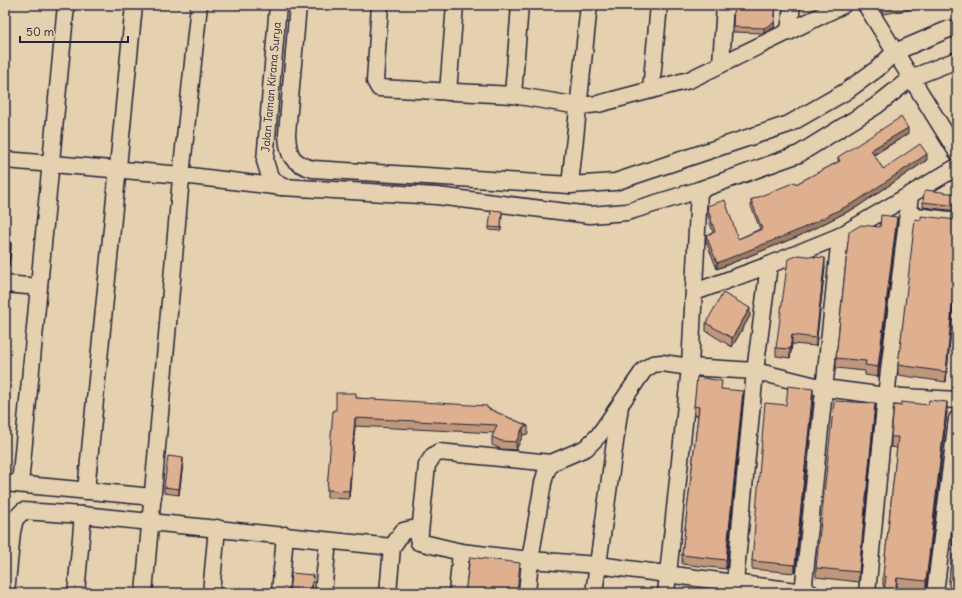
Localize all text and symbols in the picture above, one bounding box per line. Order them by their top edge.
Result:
scale bar [20,18,128,44]
street label: Jalan Taman Kirana Surya [258,21,284,153]
text: 50 m [26,24,55,39]

